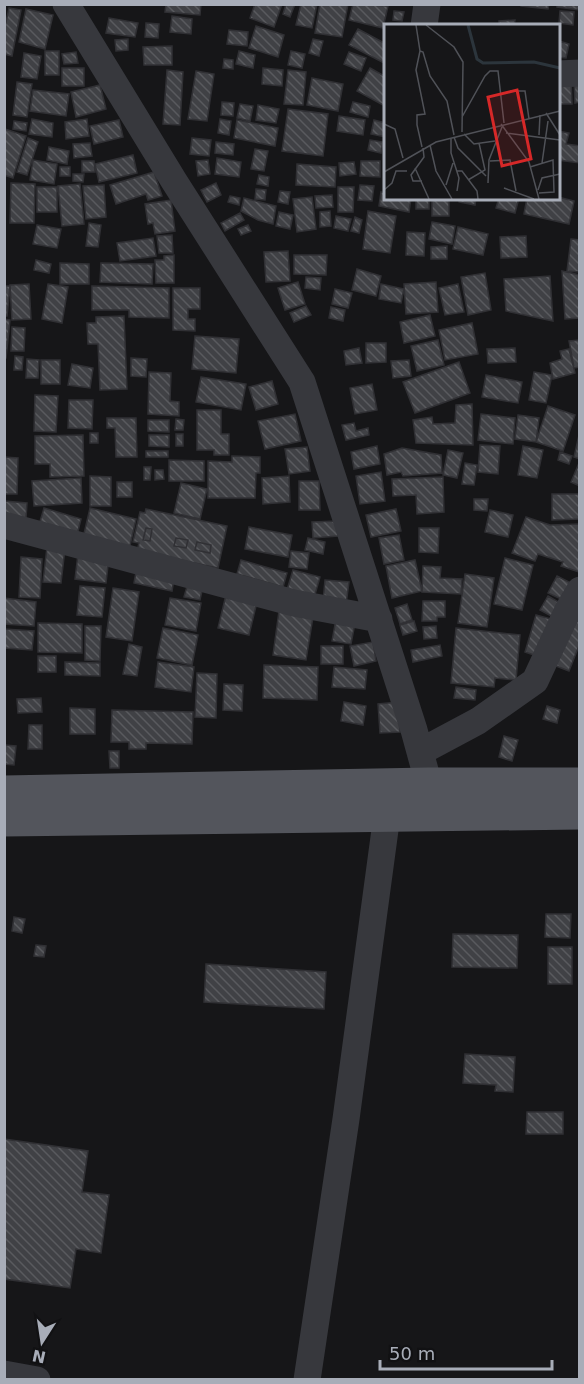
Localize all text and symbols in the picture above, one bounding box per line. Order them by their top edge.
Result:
inset map [384,24,560,200]
north arrow [12,1312,72,1372]
scale bar [380,1333,552,1371]
text: 50 m [389,1343,435,1364]
text: N [30,1345,48,1367]

